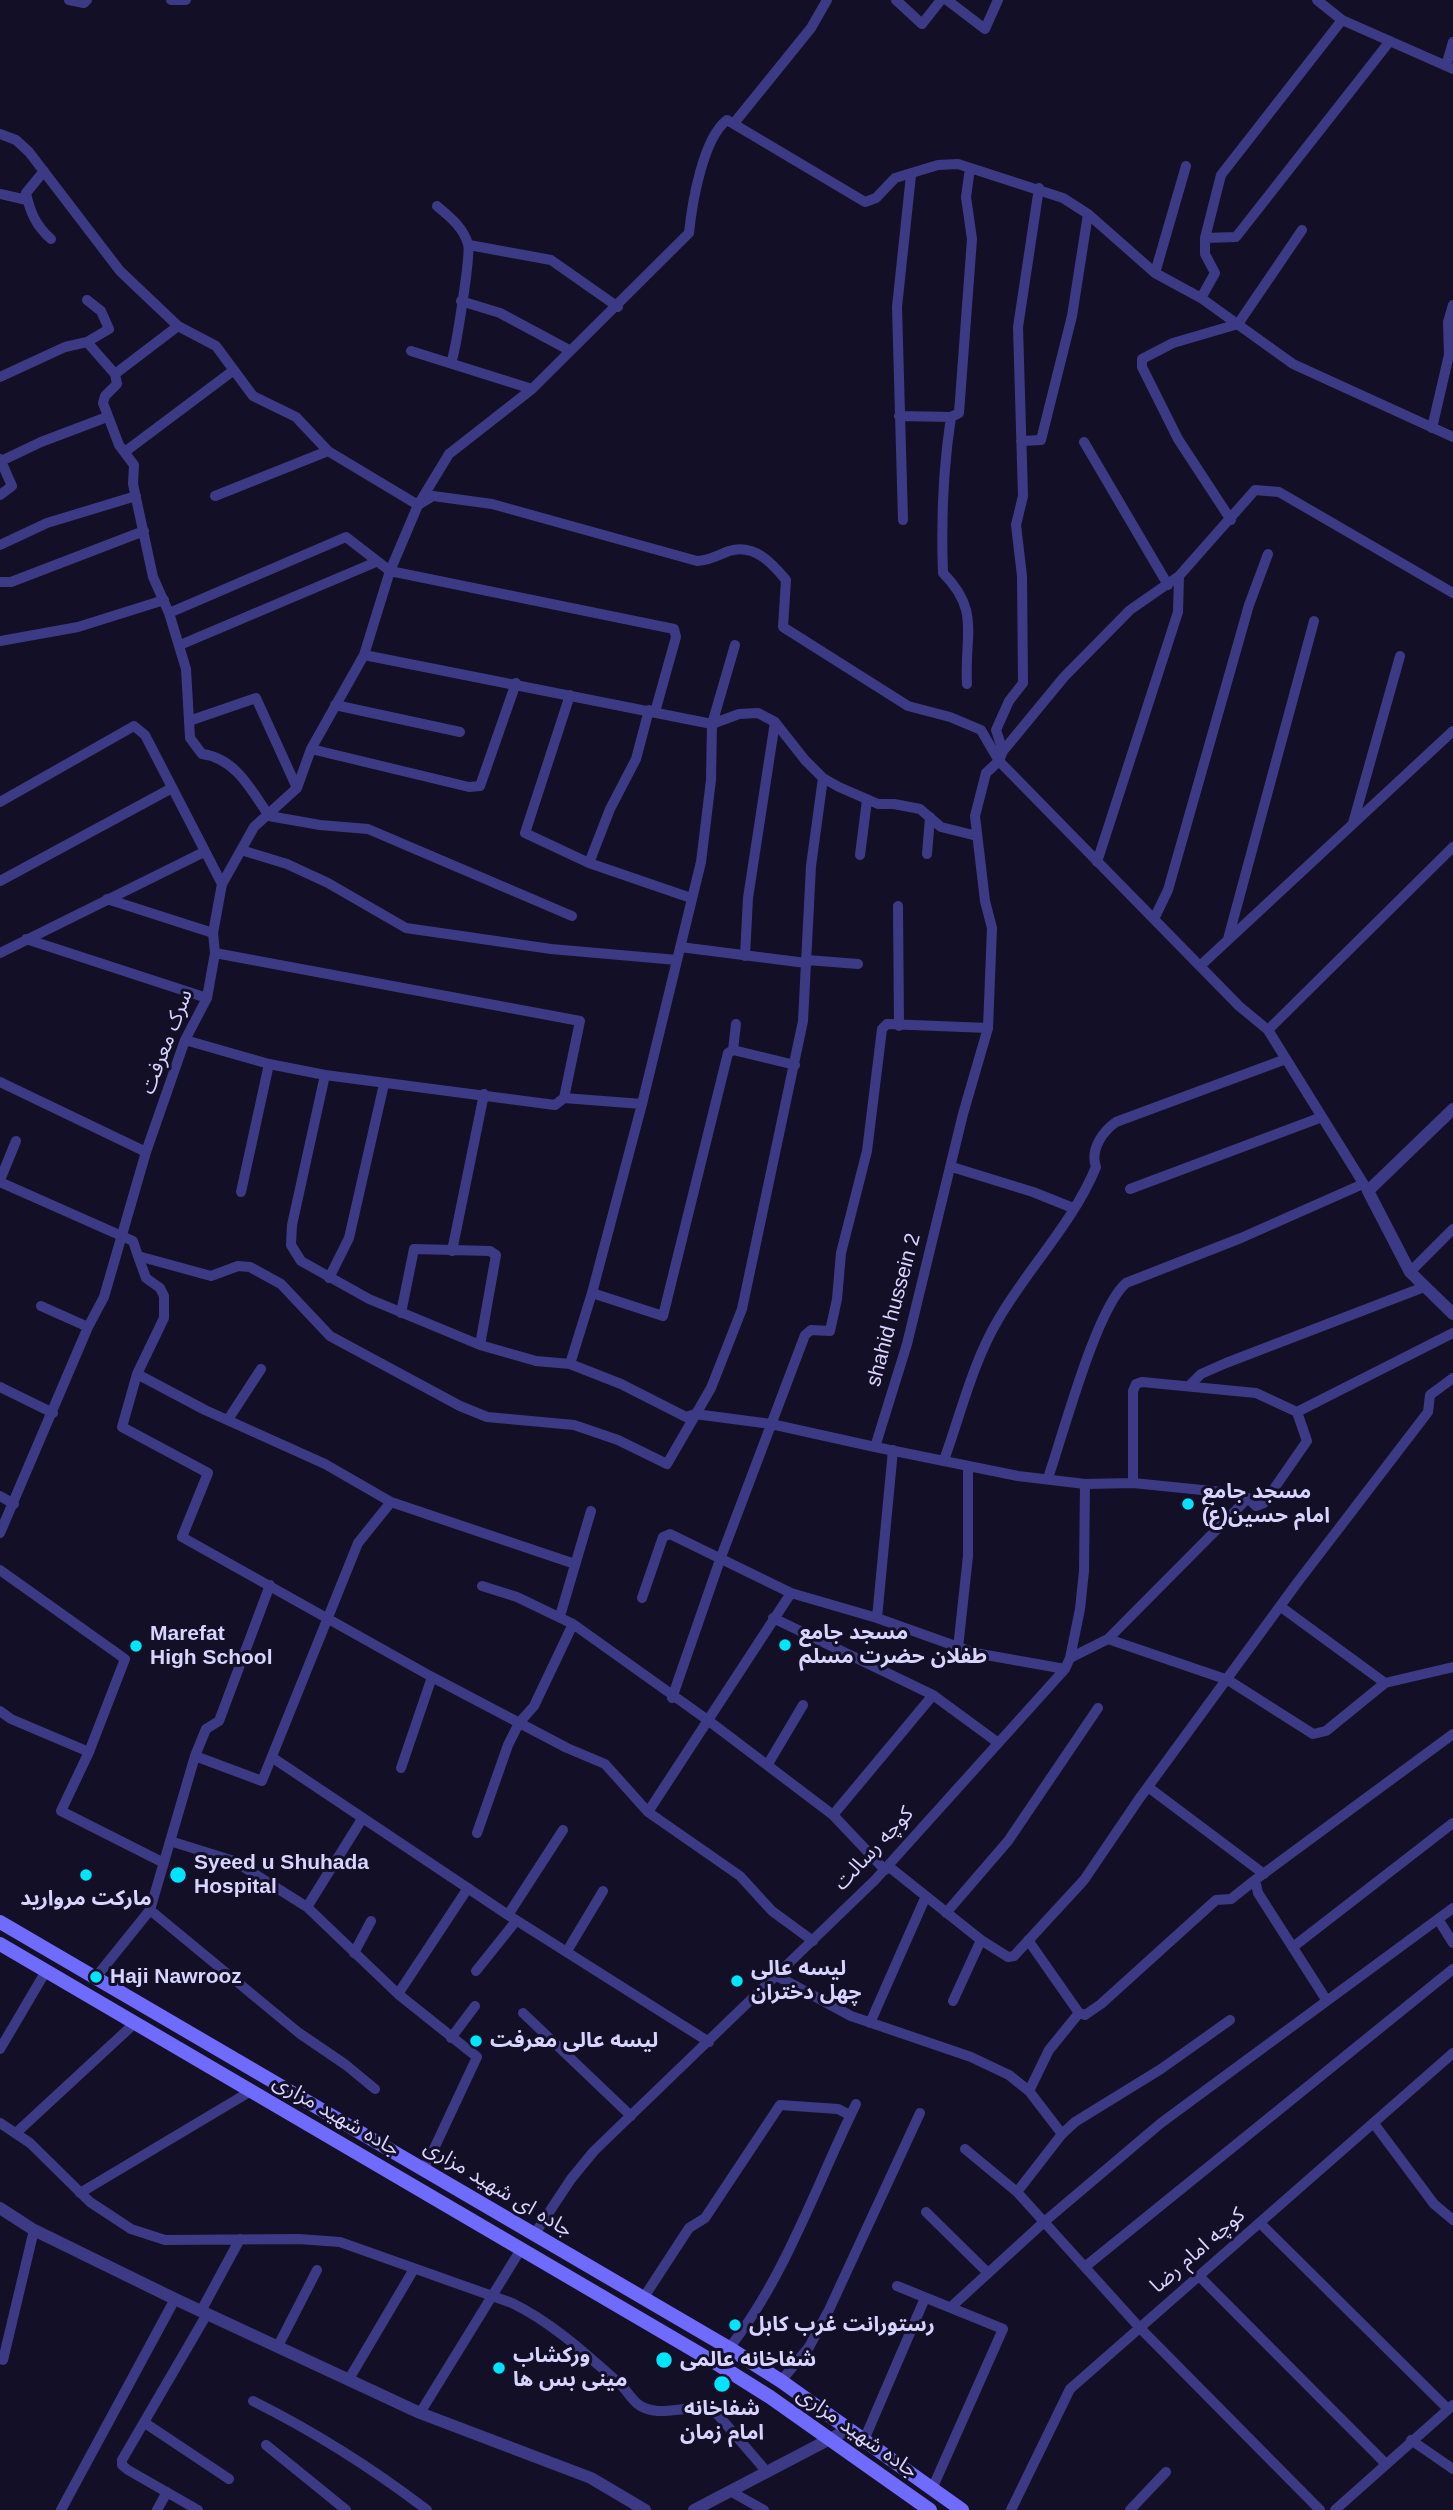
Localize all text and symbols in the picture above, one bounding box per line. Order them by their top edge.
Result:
street label: سرک معرفت [135,986,199,1098]
street label: shahid hussein 2 [861,1231,927,1389]
place label: مسجد جامع امام حسین(ع) [1202,1479,1330,1529]
marker: مسجد جامع امام حسین(ع) [1180,1496,1196,1512]
place label: مسجد جامع طفلان حضرت مسلم [799,1620,987,1670]
place label: Marefat High School [150,1621,272,1671]
marker: مسجد جامع طفلان حضرت مسلم [777,1637,793,1653]
marker: Marefat High School [128,1638,144,1654]
street label: کوچه رسالت [829,1802,919,1896]
place label: Syeed u Shuhada Hospital [194,1850,369,1900]
marker: Syeed u Shuhada Hospital [168,1865,188,1885]
marker: مارکت مروارید [78,1867,94,1883]
place label: مارکت مروارید [20,1886,152,1912]
place label: لیسه عالی چهل دختران [751,1956,862,2006]
place label: Haji Nawrooz [110,1964,242,1990]
marker: Haji Nawrooz [88,1969,104,1985]
marker: لیسه عالی چهل دختران [729,1973,745,1989]
place label: لیسه عالی معرفت [490,2028,658,2054]
marker: لیسه عالی معرفت [468,2033,484,2049]
street label: جاده شهید مزاری [268,2070,404,2162]
street label: جاده ای شهید مزاری [419,2135,577,2243]
street label: کوچه امام رضا [1145,2203,1251,2299]
place label: رستورانت غرب کابل [749,2312,935,2338]
marker: رستورانت غرب کابل [727,2317,743,2333]
place label: ورکشاب مینی بس ها [513,2343,627,2393]
place label: شفاخانه عالمی [680,2347,816,2373]
marker: شفاخانه عالمی [654,2350,674,2370]
marker: ورکشاب مینی بس ها [491,2360,507,2376]
marker: شفاخانه امام زمان [712,2374,732,2394]
street label: جاده شهید مزاری [792,2382,922,2484]
place label: شفاخانه امام زمان [680,2396,764,2446]

